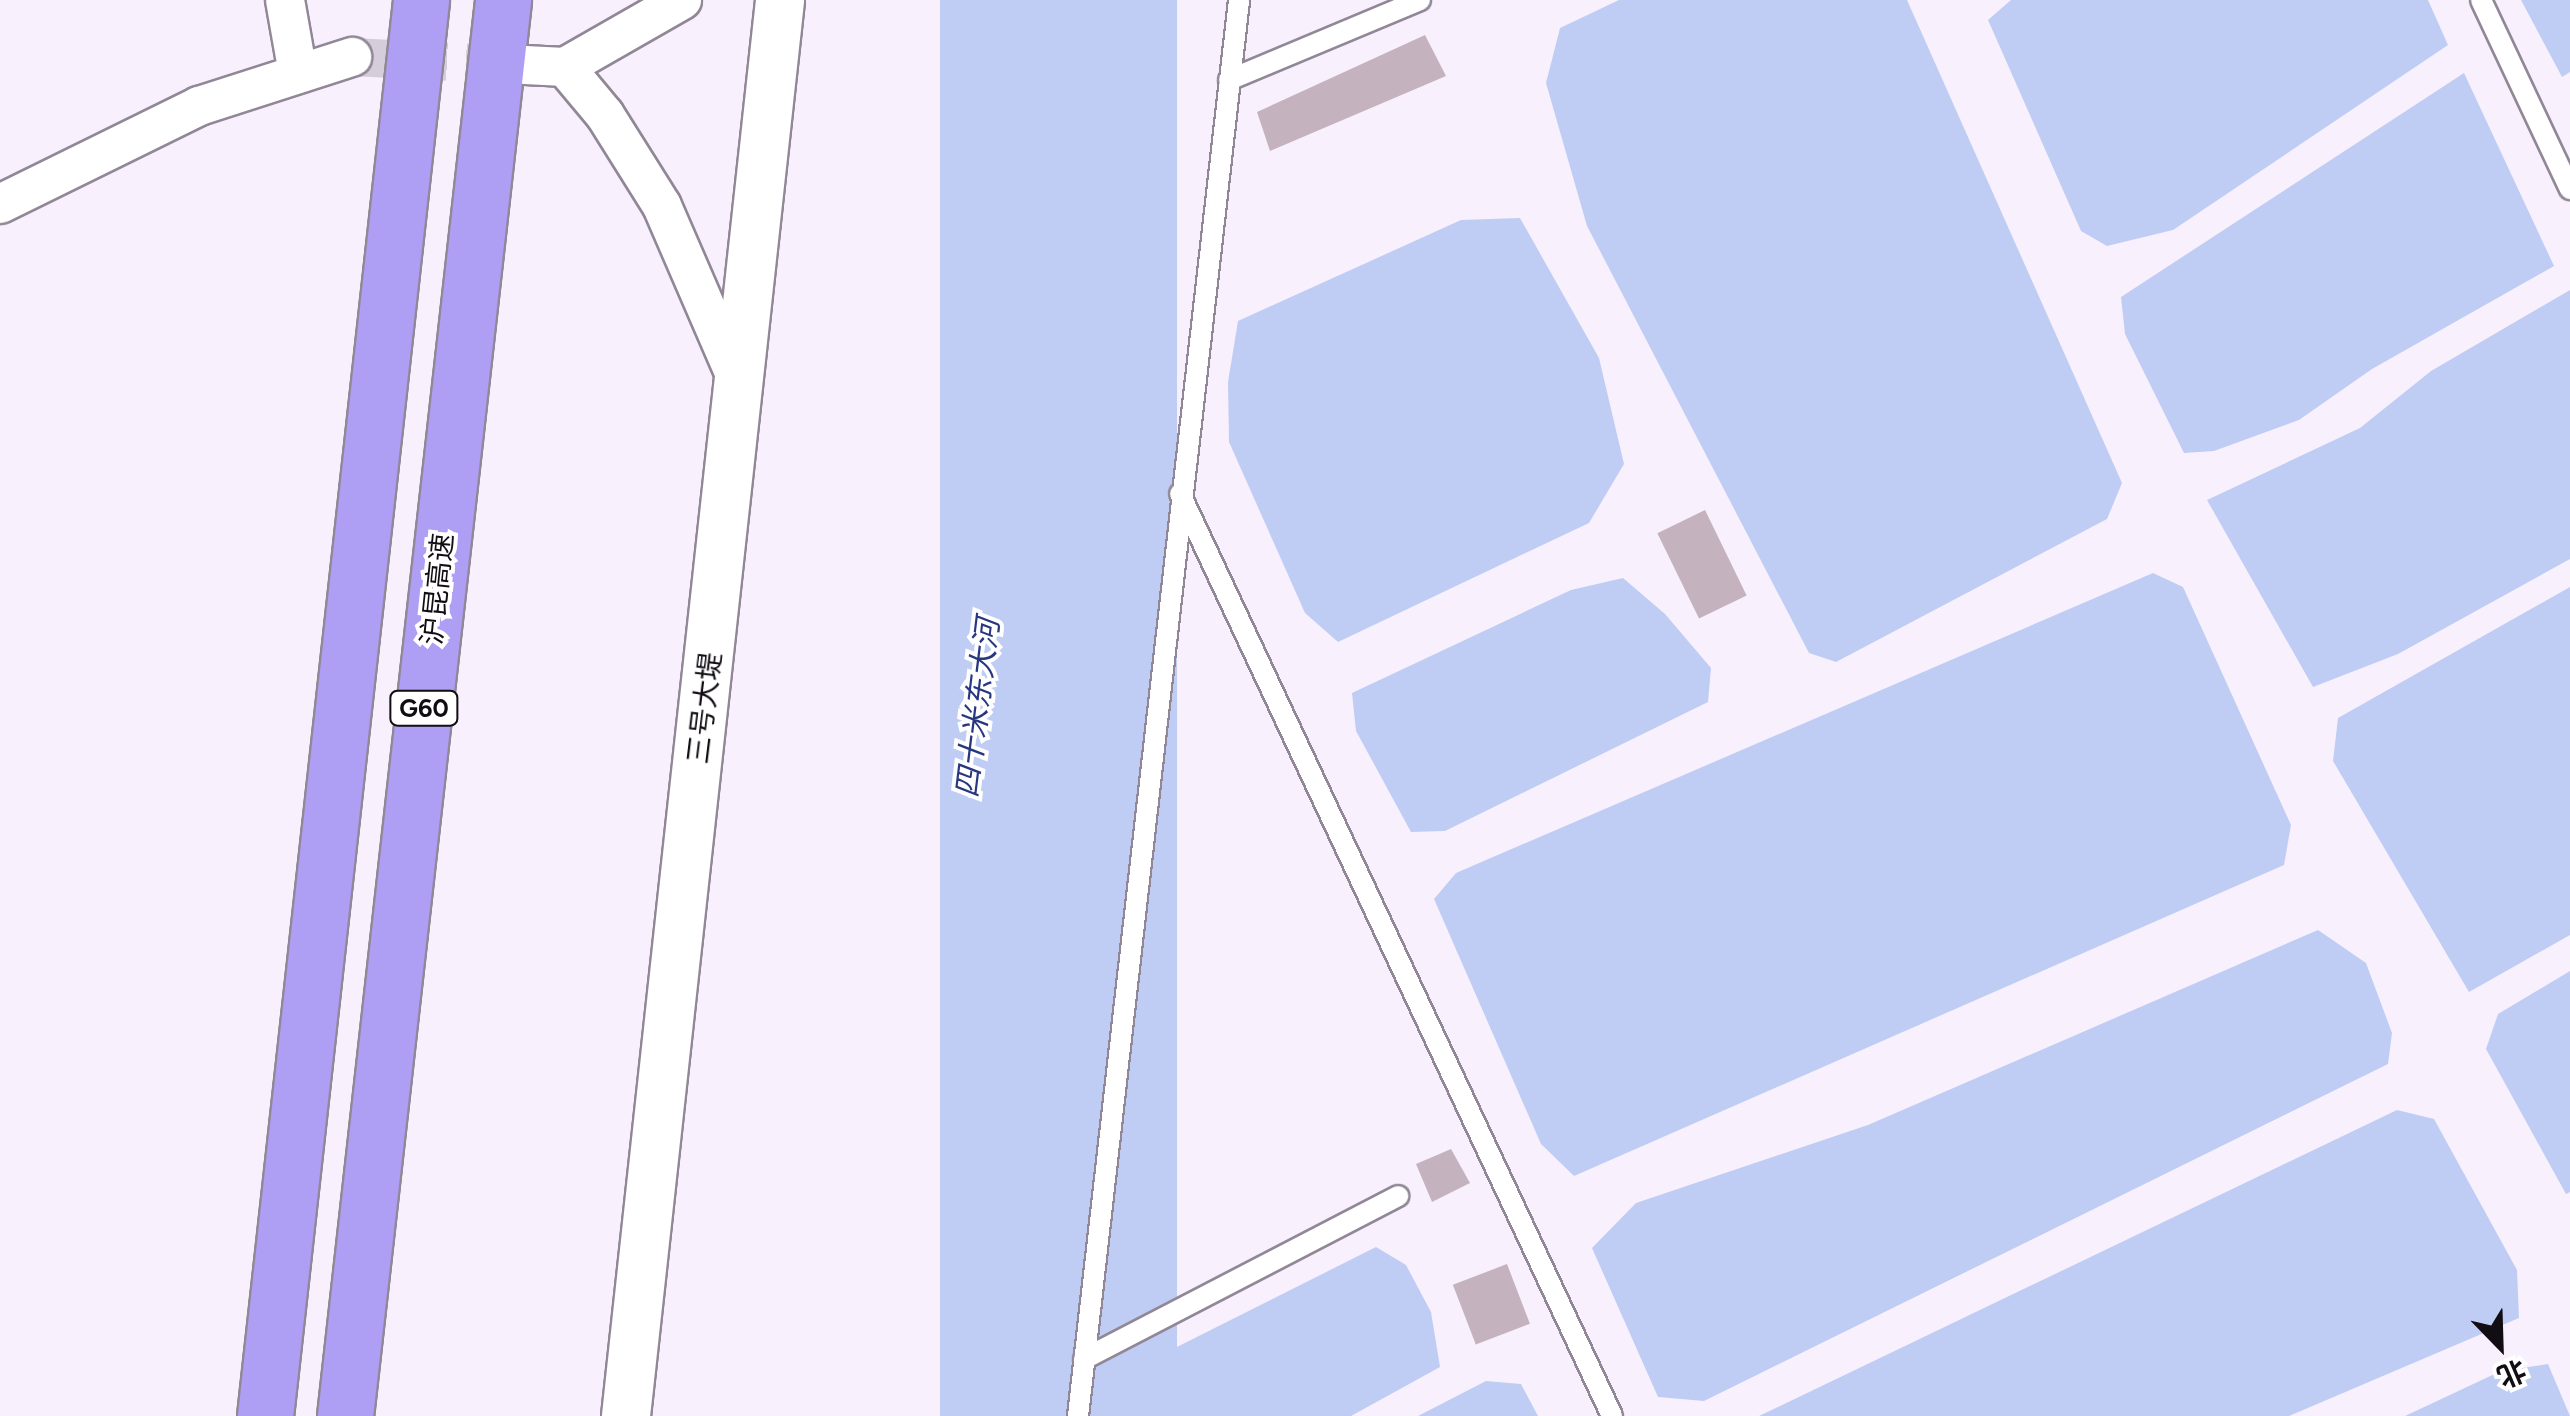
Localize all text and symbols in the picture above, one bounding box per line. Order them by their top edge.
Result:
street label: 沪昆高速 [414,532,460,646]
water label: 四十米东大河 [949,616,1007,800]
street label: 三号大堤 [681,650,727,766]
road number: G60 [389,688,459,728]
north arrow [2450,1296,2550,1396]
text: 北 [2492,1352,2531,1395]

